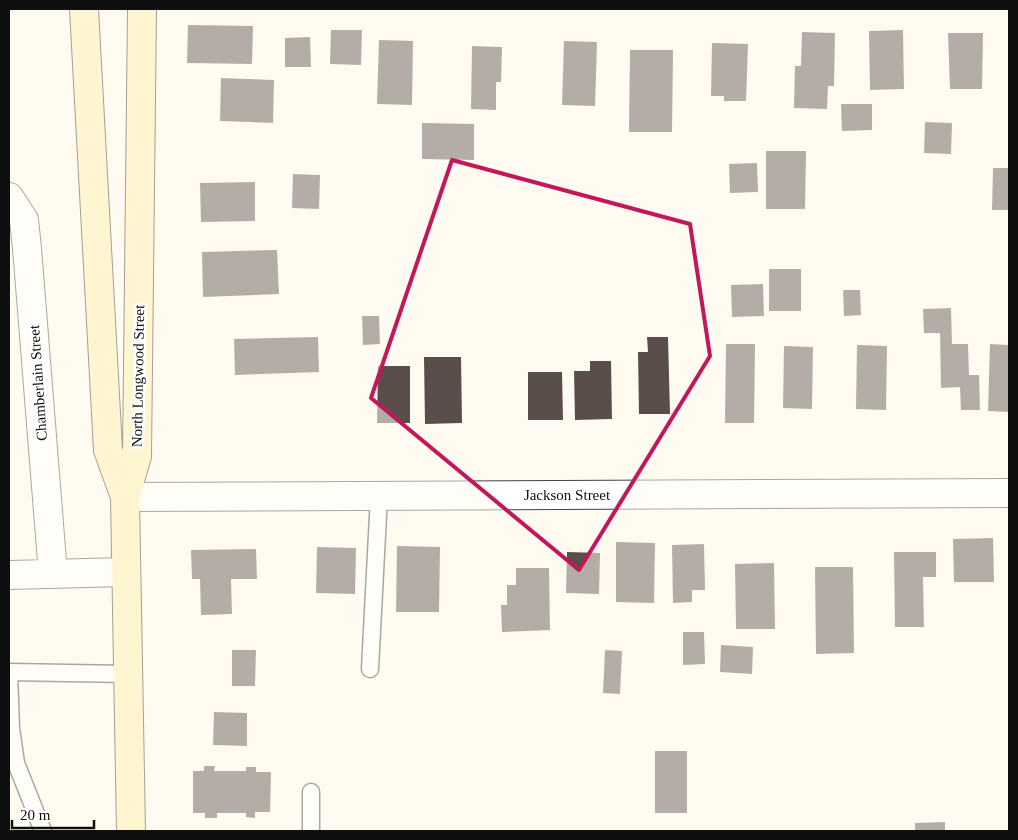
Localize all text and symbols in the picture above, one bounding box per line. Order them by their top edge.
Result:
street label: North Longwood Street [129,304,147,447]
street label: Chamberlain Street [26,324,50,442]
street label: Jackson Street [524,487,611,503]
scale bar [12,798,95,830]
text: 20 m [20,807,51,823]

